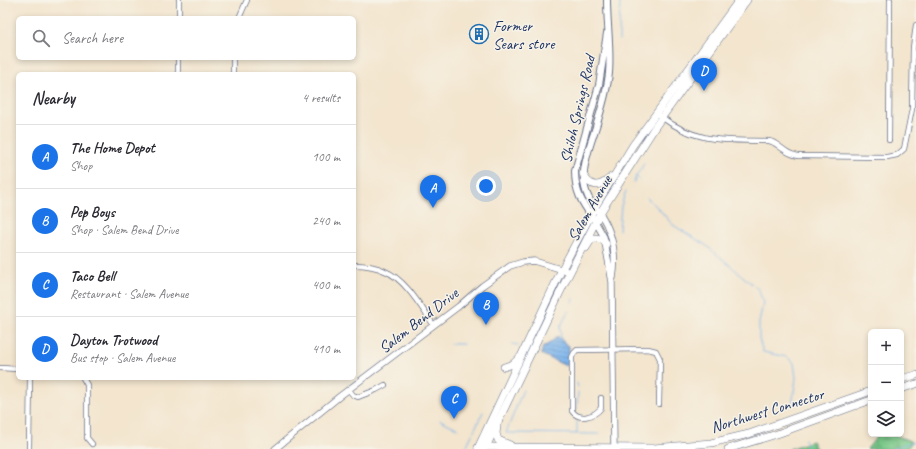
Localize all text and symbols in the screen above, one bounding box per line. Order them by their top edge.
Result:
search box [16,16,356,60]
place label: Former Sears store [493,16,556,54]
building icon: Former Sears store [468,23,490,45]
icon: search [30,27,52,49]
text: Search here [62,29,123,48]
street label: Shiloh Springs Road [556,51,601,165]
pin: D [691,58,717,91]
text: Nearby [32,88,75,109]
text: 4 results [302,90,340,106]
text: The Home Depot [70,139,155,158]
text: A [42,149,48,165]
text: 100 m [312,149,340,165]
text: Shop [70,158,92,174]
street label: Salem Avenue [563,170,618,245]
pin: A [420,175,446,208]
your location [476,176,496,196]
text: Pep Boys [70,203,115,222]
text: B [42,213,48,229]
text: 240 m [312,213,340,229]
text: Shop · Salem Bend Drive [70,222,178,238]
text: Taco Bell [70,267,115,286]
text: C [42,277,48,293]
text: 400 m [312,277,340,293]
street label: Salem Bend Drive [375,282,464,358]
text: Restaurant · Salem Avenue [70,286,188,302]
pin: B [473,292,499,325]
map controls [868,329,904,437]
button: + [868,329,904,365]
text: Dayton Trotwood [70,331,157,350]
text: D [41,341,49,357]
text: 410 m [312,341,340,357]
text: Bus stop · Salem Avenue [70,350,175,366]
button: − [868,365,904,401]
street label: Northwest Connector [708,384,827,438]
pin: C [441,386,467,419]
button: layers [868,401,904,437]

